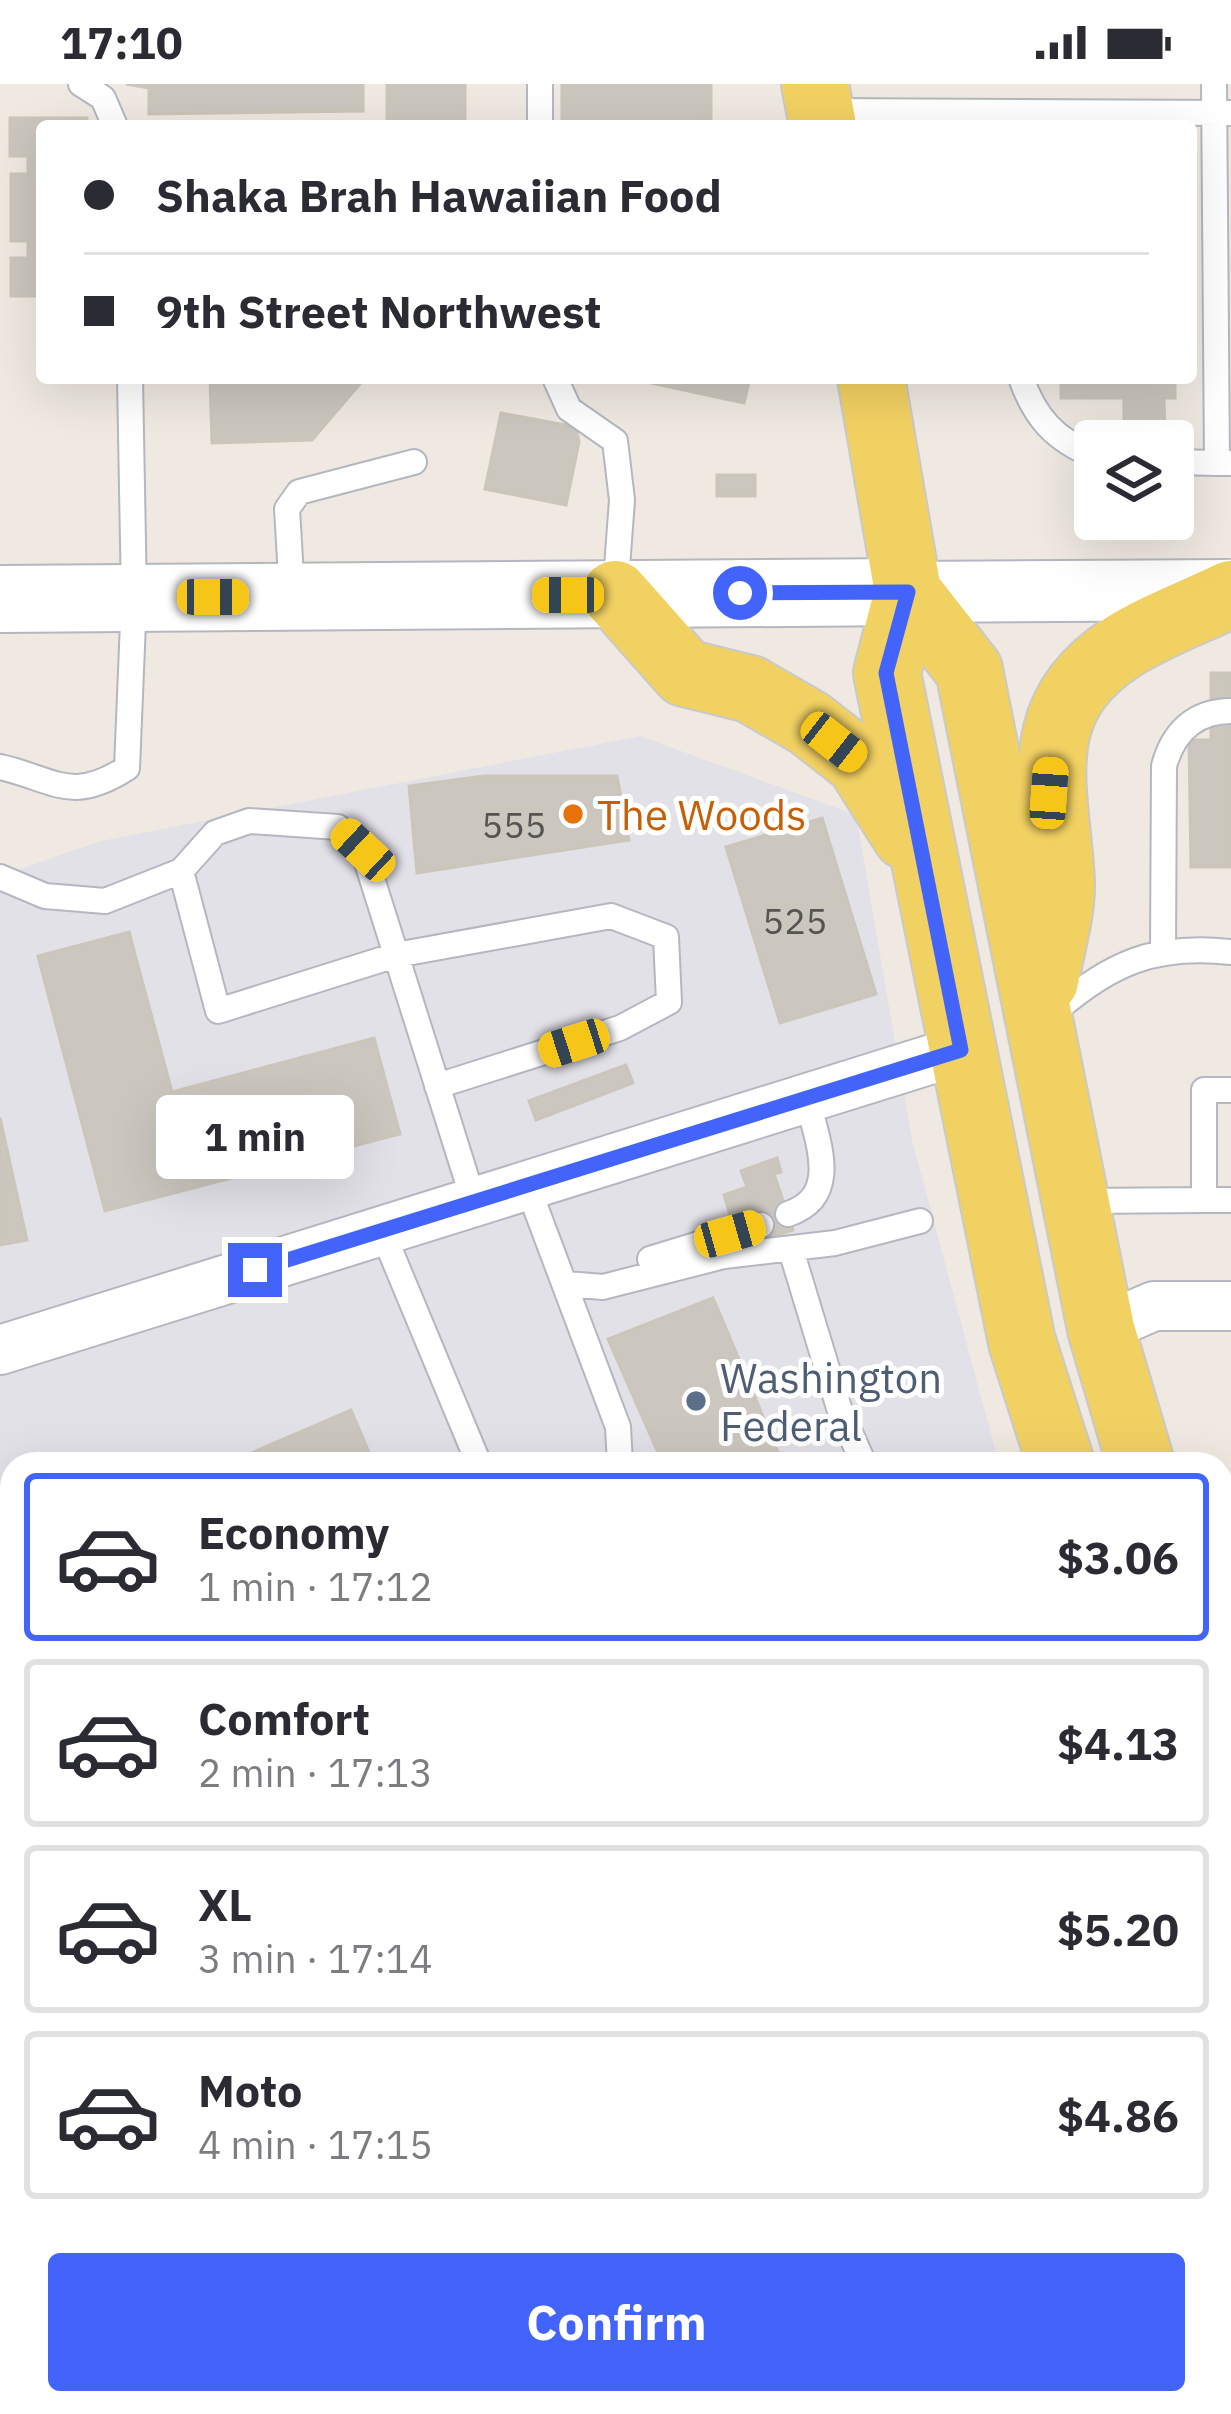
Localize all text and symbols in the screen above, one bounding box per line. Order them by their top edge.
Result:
text: 17:10 [60,13,183,71]
text: Shaka Brah Hawaiian Food [156,166,722,224]
text: 9th Street Northwest [156,282,602,340]
map controls [1074,420,1194,540]
button: layers [1074,420,1194,540]
route start [713,566,767,620]
car [532,577,604,613]
car [177,579,249,615]
car [795,706,873,778]
car [1029,756,1069,830]
place label: The Woods [597,787,807,842]
house number: 555 [482,801,546,848]
marker: The Woods [560,801,586,827]
car [324,812,402,888]
house number: 525 [763,897,827,944]
car [534,1015,614,1071]
callout: 1 min [156,1096,354,1180]
text: 1 min [204,1111,306,1162]
car [690,1207,770,1261]
route end [228,1243,282,1297]
place label: Washington Federal [720,1350,942,1453]
marker: Washington Federal [683,1388,709,1414]
icon: car [54,1503,162,1611]
text: Economy [198,1503,389,1561]
text: $3.06 [1057,1528,1179,1586]
text: 1 min · 17:12 [198,1561,433,1612]
icon: car [54,1689,162,1797]
text: Comfort [198,1689,370,1747]
text: $4.13 [1057,1714,1179,1772]
text: 2 min · 17:13 [198,1747,433,1798]
icon: car [54,1875,162,1983]
text: XL [198,1875,252,1933]
text: $5.20 [1057,1900,1179,1958]
text: 3 min · 17:14 [198,1933,433,1984]
icon: car [54,2061,162,2169]
text: Moto [198,2061,302,2119]
text: $4.86 [1057,2086,1179,2144]
text: 4 min · 17:15 [198,2119,433,2170]
button: Confirm [48,2253,1185,2391]

